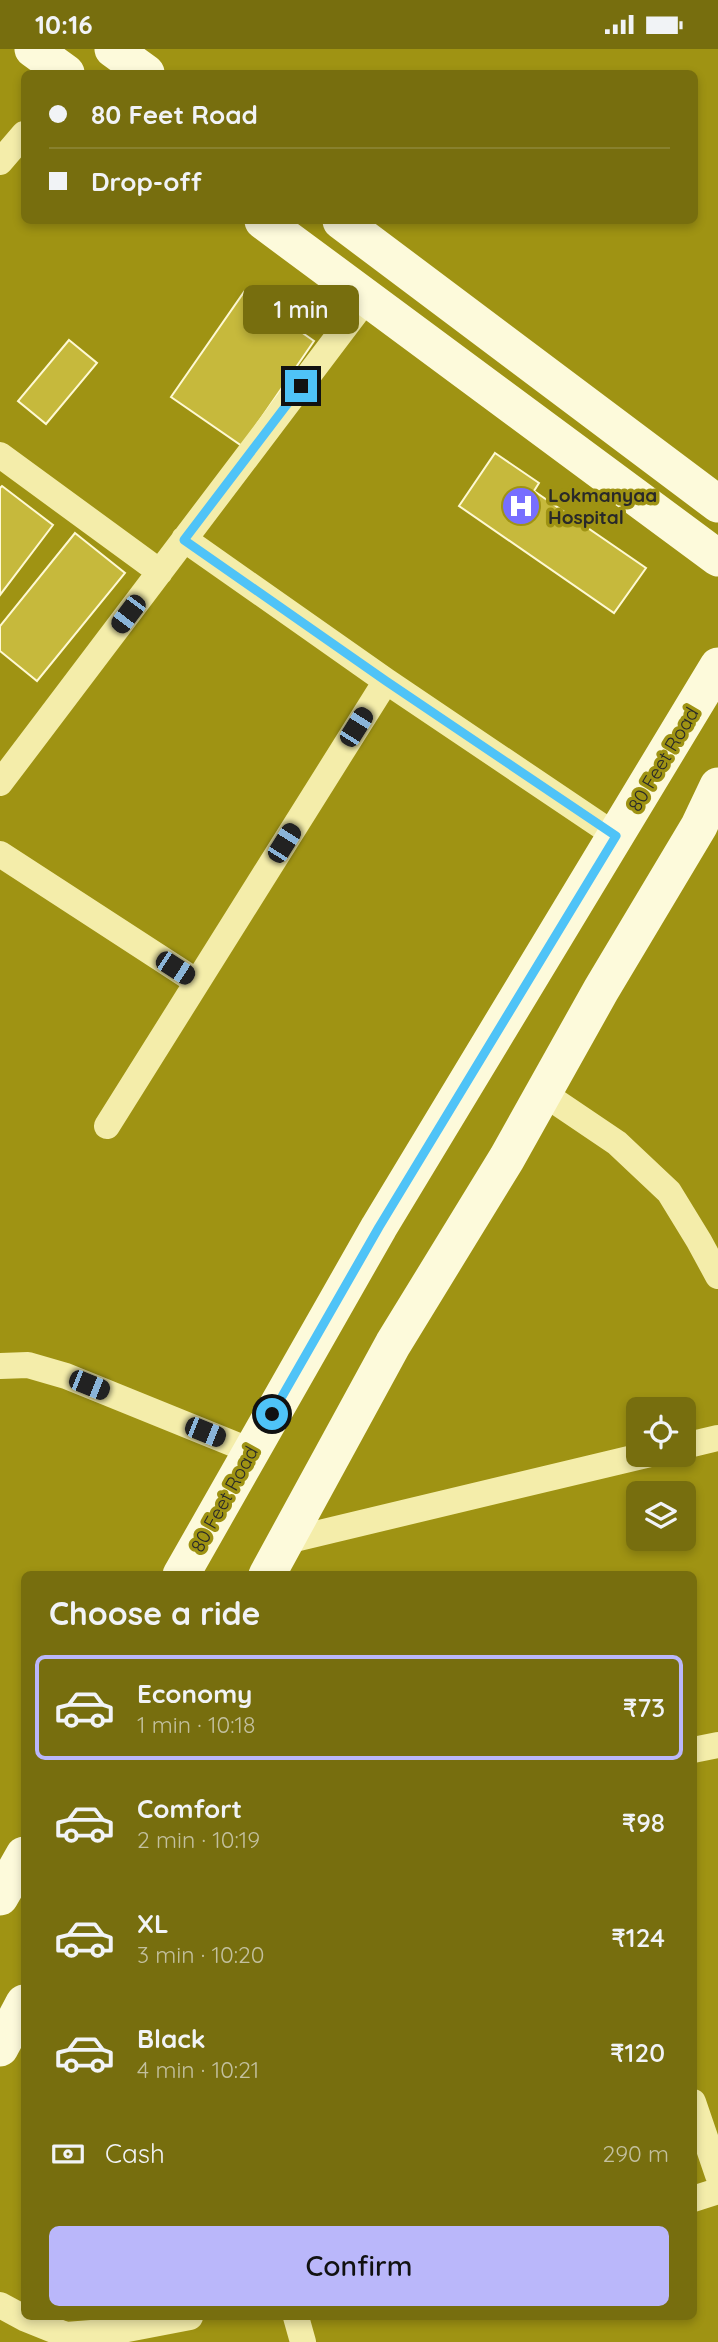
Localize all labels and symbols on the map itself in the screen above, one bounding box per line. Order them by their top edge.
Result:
callout: 1 min [243,285,359,333]
route end [285,370,317,402]
place label: Lokmanyaa Hospital [548,483,657,529]
hospital icon: Lokmanyaa Hospital [500,485,542,527]
car [107,591,150,637]
street label: 80 Feet Road [622,702,704,816]
car [336,704,377,750]
car [264,820,305,866]
car [152,948,199,988]
car [66,1367,113,1403]
route start [256,1398,288,1430]
car [182,1414,229,1450]
street label: 80 Feet Road [185,1442,263,1556]

